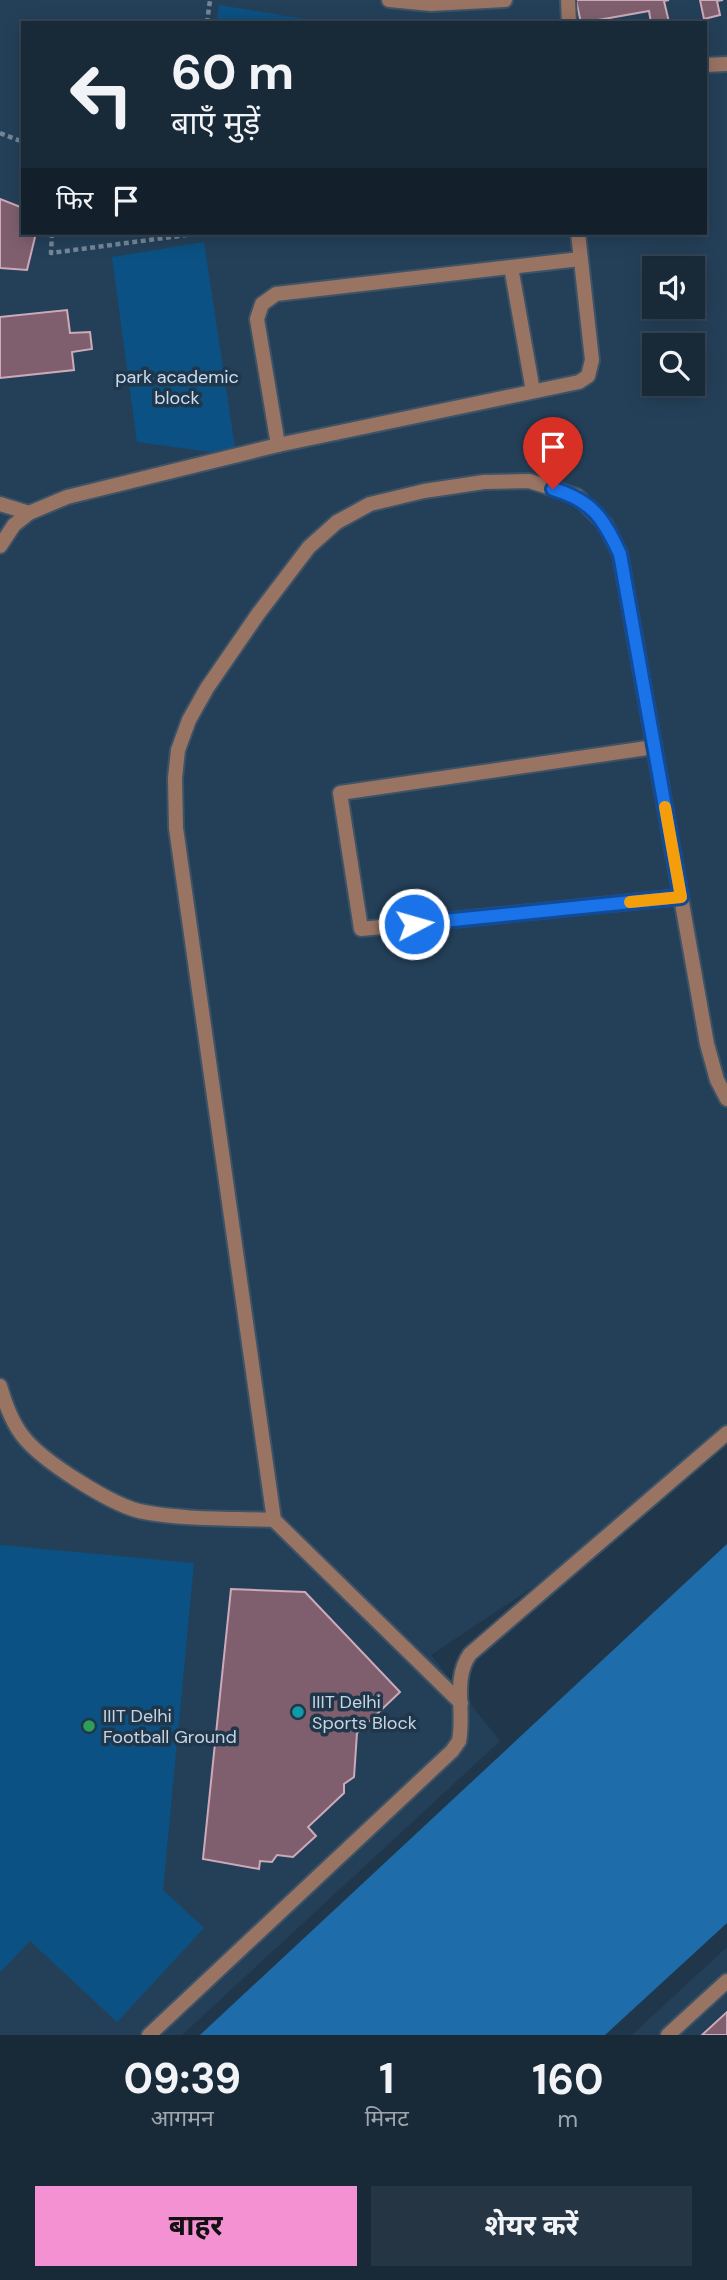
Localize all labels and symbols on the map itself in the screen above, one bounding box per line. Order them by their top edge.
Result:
park label: park academic block [115,365,239,410]
pin [523,417,583,489]
position arrow [377,887,451,961]
place label: IIIT Delhi Sports Block [312,1690,417,1735]
place label: IIIT Delhi Football Ground [103,1704,237,1749]
marker: IIIT Delhi Sports Block [290,1704,306,1720]
marker: IIIT Delhi Football Ground [81,1718,97,1734]

